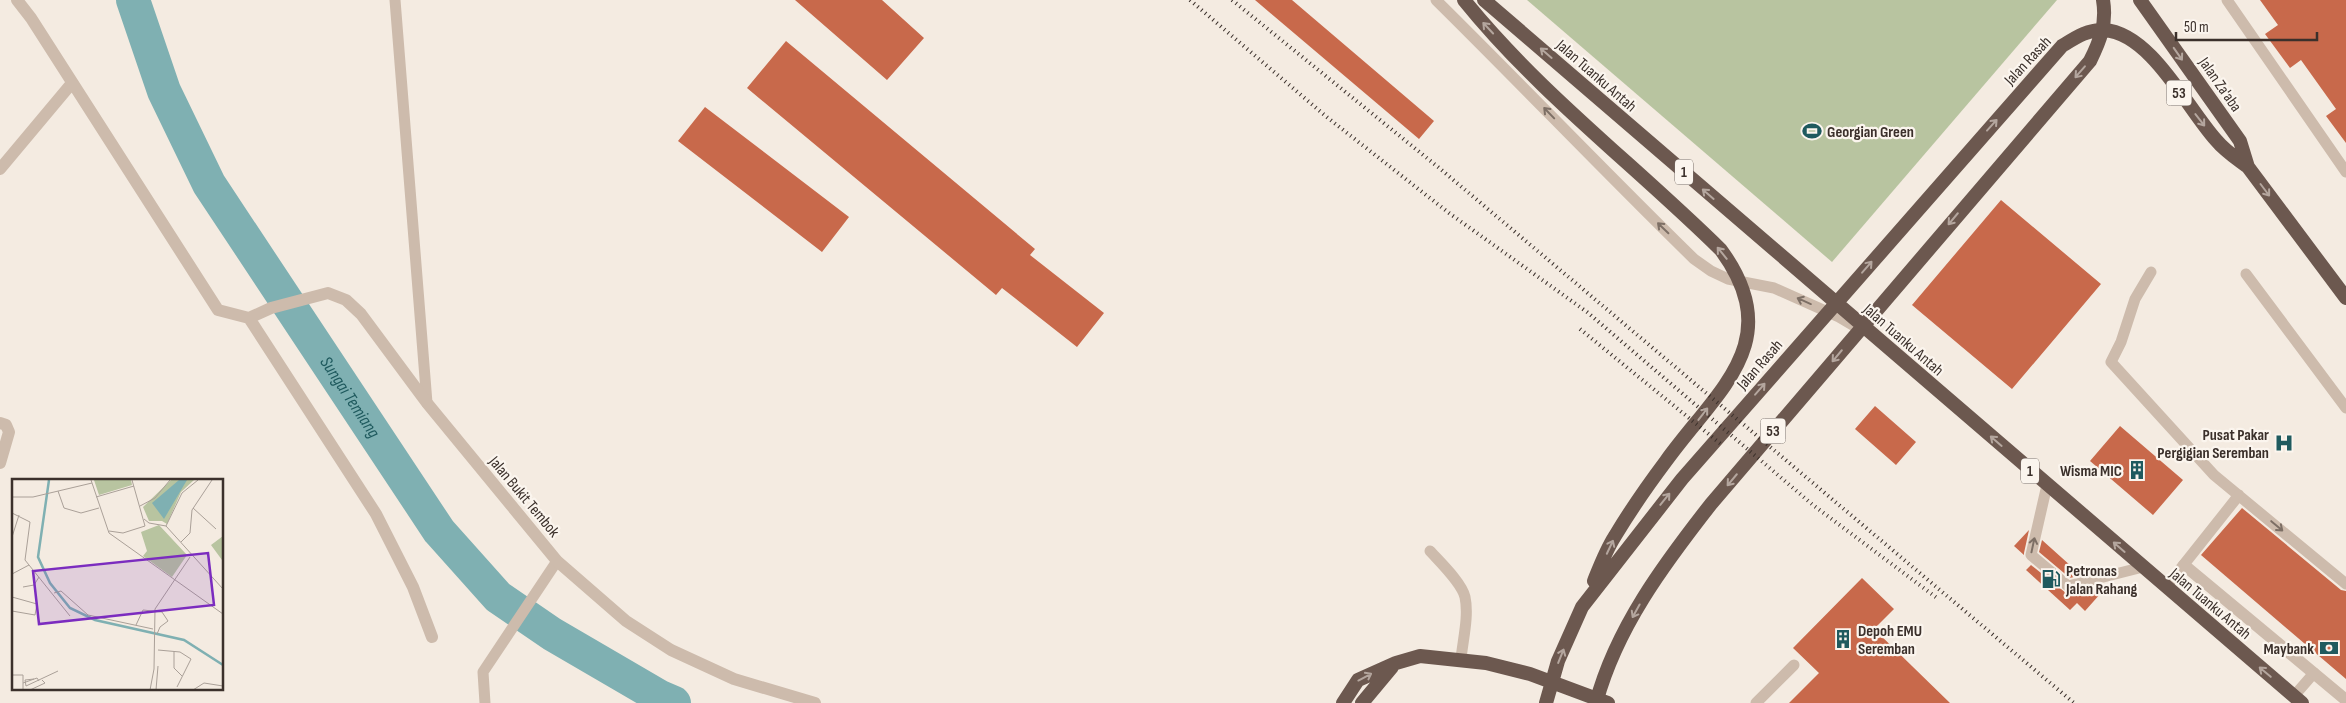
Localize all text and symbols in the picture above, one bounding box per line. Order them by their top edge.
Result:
scale bar [2176,10,2317,42]
text: 50 m [2184,18,2209,37]
one-way arrow [1482,21,1494,34]
street label: Jalan Rasah [2000,33,2056,90]
street label: Jalan Tuanku Antah [1551,35,1640,116]
one-way arrow [1539,47,1552,59]
one-way arrow [2173,47,2183,61]
street label: Jalan Za'aba [2194,53,2245,116]
one-way arrow [2075,65,2086,78]
road number: 53 [2166,80,2192,106]
one-way arrow [1542,107,1555,119]
one-way arrow [2195,113,2206,126]
one-way arrow [1986,118,1997,131]
sports icon: Georgian Green [1801,120,1823,142]
place label: Georgian Green [1827,123,1914,142]
road number: 1 [1675,160,1693,184]
one-way arrow [2260,183,2271,196]
one-way arrow [1702,188,1715,199]
one-way arrow [1948,212,1959,225]
one-way arrow [1657,222,1669,235]
one-way arrow [1717,247,1728,260]
one-way arrow [1861,260,1872,273]
one-way arrow [1797,296,1812,305]
street label: Jalan Tuanku Antah [1858,299,1947,380]
street label: Jalan Rasah [1733,336,1787,395]
one-way arrow [1831,350,1842,363]
water label: Sungai Temiang [315,353,385,442]
one-way arrow [1754,383,1766,396]
one-way arrow [1698,408,1709,421]
road number: 53 [1760,418,1786,444]
place label: Pusat Pakar Pergigian Seremban [2157,426,2269,463]
hospital icon: Pusat Pakar Pergigian Seremban [2273,432,2295,454]
one-way arrow [1989,435,2002,447]
street label: Jalan Bukit Tembok [484,452,563,541]
road number: 1 [2021,458,2039,484]
building icon: Wisma MIC [2126,459,2148,481]
place label: Wisma MIC [2060,462,2122,481]
one-way arrow [1726,473,1737,486]
inset map [12,479,224,690]
one-way arrow [1660,493,1671,506]
one-way arrow [2270,521,2283,532]
one-way arrow [2029,537,2038,553]
one-way arrow [1605,540,1615,555]
one-way arrow [2113,542,2126,553]
place label: Petronas Jalan Rahang [2065,562,2138,599]
street label: Jalan Tuanku Antah [2165,564,2255,644]
fuel station icon: Petronas Jalan Rahang [2040,568,2062,590]
one-way arrow [1631,604,1641,618]
place label: Depoh EMU Seremban [1858,622,1922,659]
building icon: Depoh EMU Seremban [1832,628,1854,650]
bank icon: Maybank [2318,637,2340,659]
place label: Maybank [2263,640,2314,659]
one-way arrow [1557,649,1566,664]
one-way arrow [2259,666,2272,677]
one-way arrow [1357,672,1372,682]

